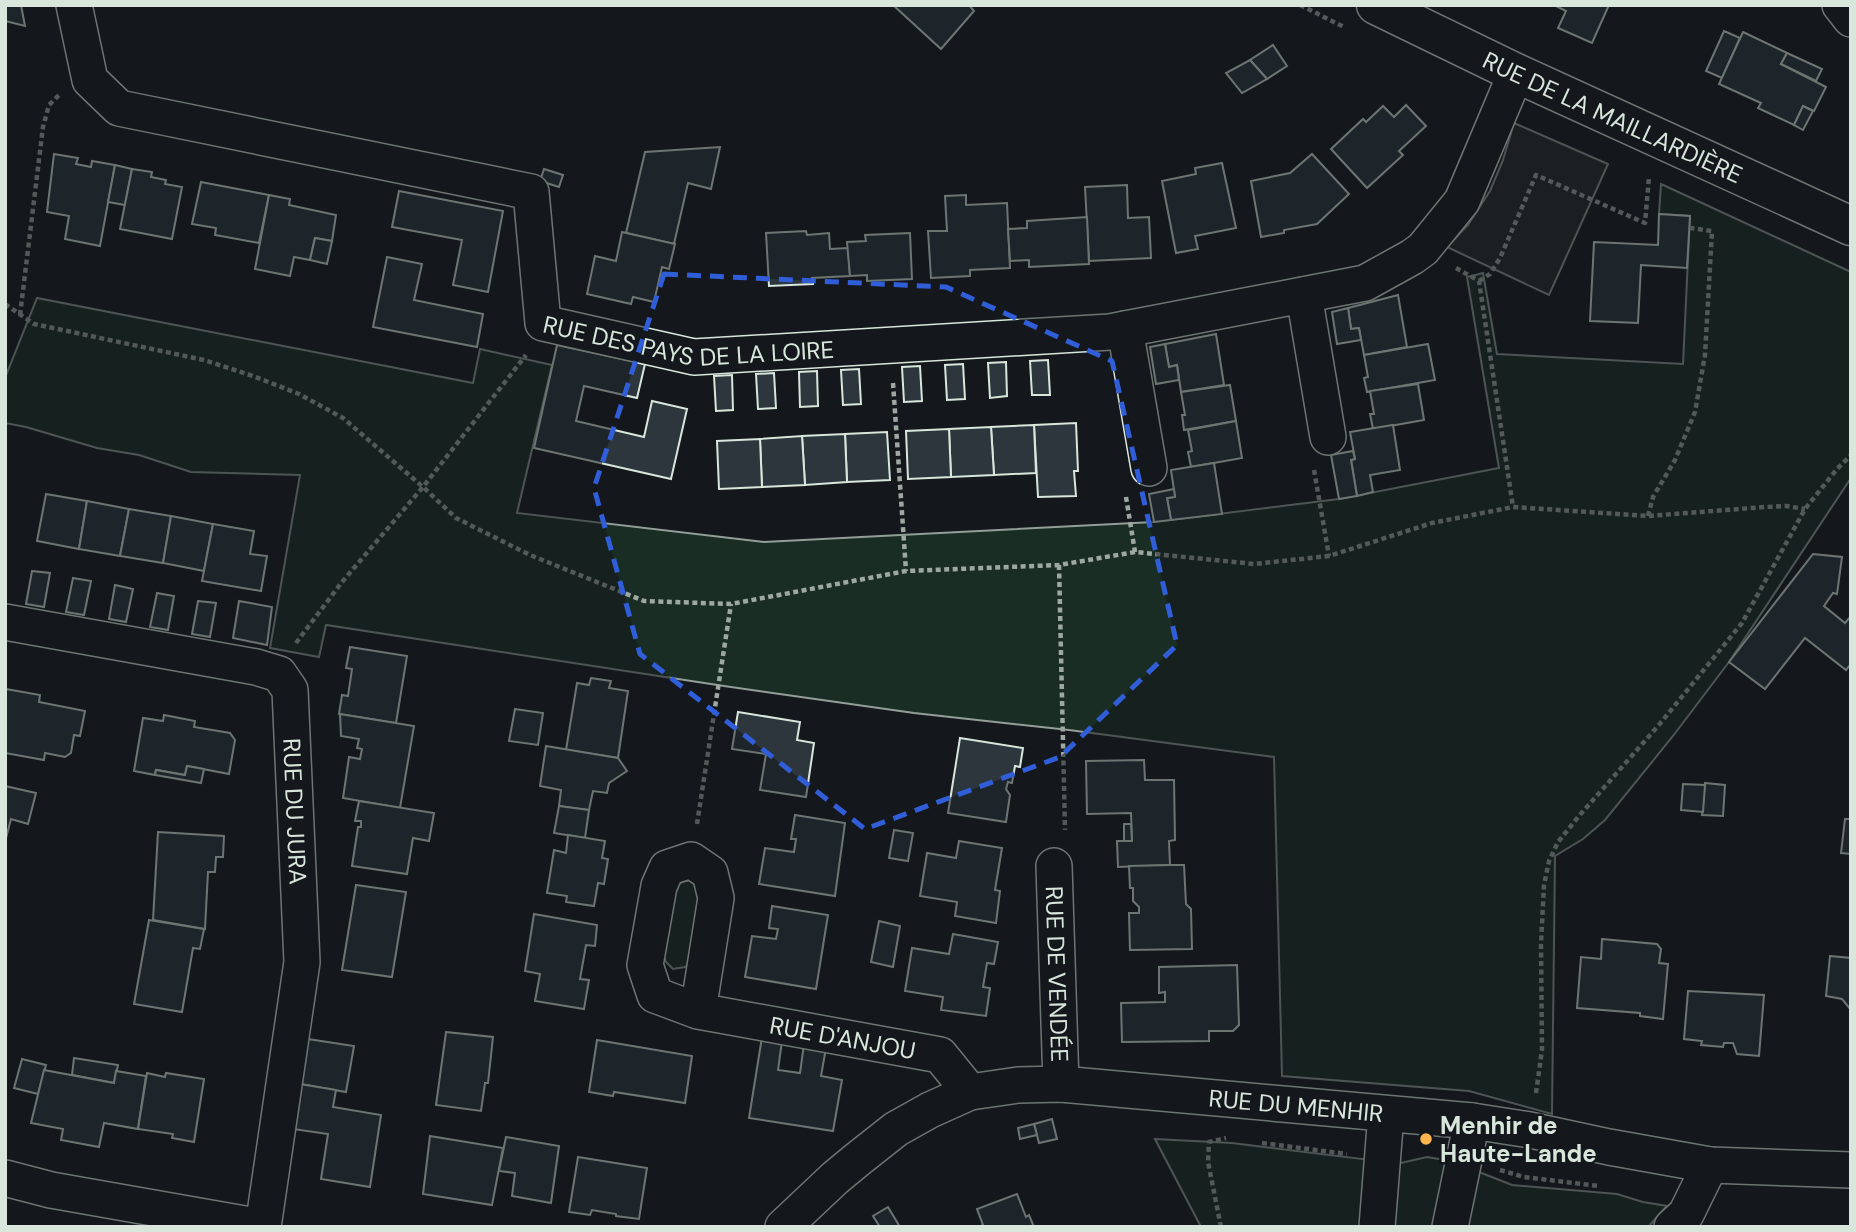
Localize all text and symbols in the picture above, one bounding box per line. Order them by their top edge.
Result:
street label: RUE DE LA MAILLARDIÈRE [1478,44,1748,190]
street label: RUE DES PAYS DE LA LOIRE [540,308,835,373]
street label: RUE DU JURA [277,738,314,885]
street label: RUE DE VENDÉE [1039,885,1076,1063]
street label: RUE D'ANJOU [767,1009,918,1066]
street label: RUE DU MENHIR [1207,1082,1385,1128]
place label: Menhir de Haute-Lande [1440,1110,1597,1169]
marker: Menhir de Haute-Lande [1418,1131,1434,1147]

